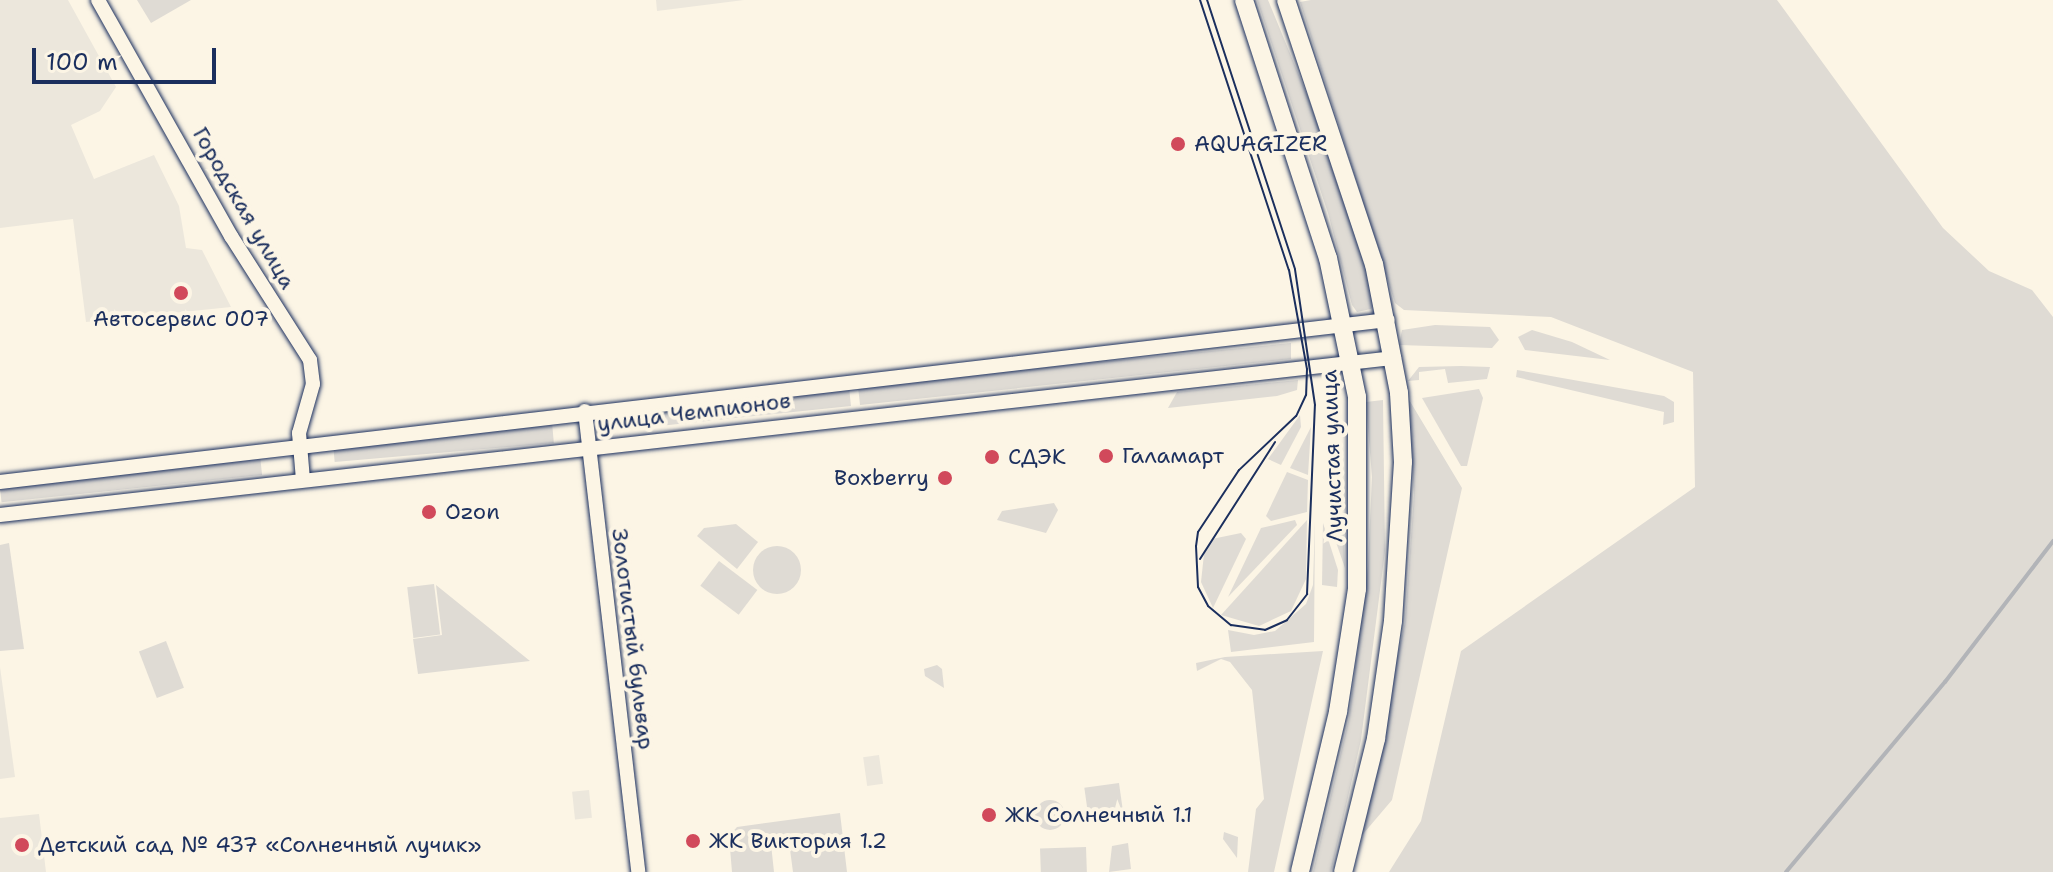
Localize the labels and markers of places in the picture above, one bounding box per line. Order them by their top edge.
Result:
place label: AQUAGIZER [1194,131,1327,157]
marker: AQUAGIZER [1169,135,1187,153]
marker: Автосервис 007 [172,284,190,302]
place label: Автосервис 007 [93,306,269,332]
place label: Галамарт [1122,443,1224,469]
place label: СДЭК [1008,444,1066,470]
marker: Галамарт [1097,447,1115,465]
marker: СДЭК [983,448,1001,466]
place label: Boxberry [834,465,929,491]
marker: Boxberry [936,469,954,487]
place label: Ozon [445,499,500,525]
marker: Ozon [420,503,438,521]
place label: ЖК Солнечный 1.1 [1005,802,1193,828]
marker: ЖК Солнечный 1.1 [980,806,998,824]
place label: ЖК Виктория 1.2 [709,828,887,854]
place label: Детский сад № 437 «Солнечный лучик» [38,832,481,858]
marker: ЖК Виктория 1.2 [684,832,702,850]
marker: Детский сад № 437 «Солнечный лучик» [13,836,31,854]

